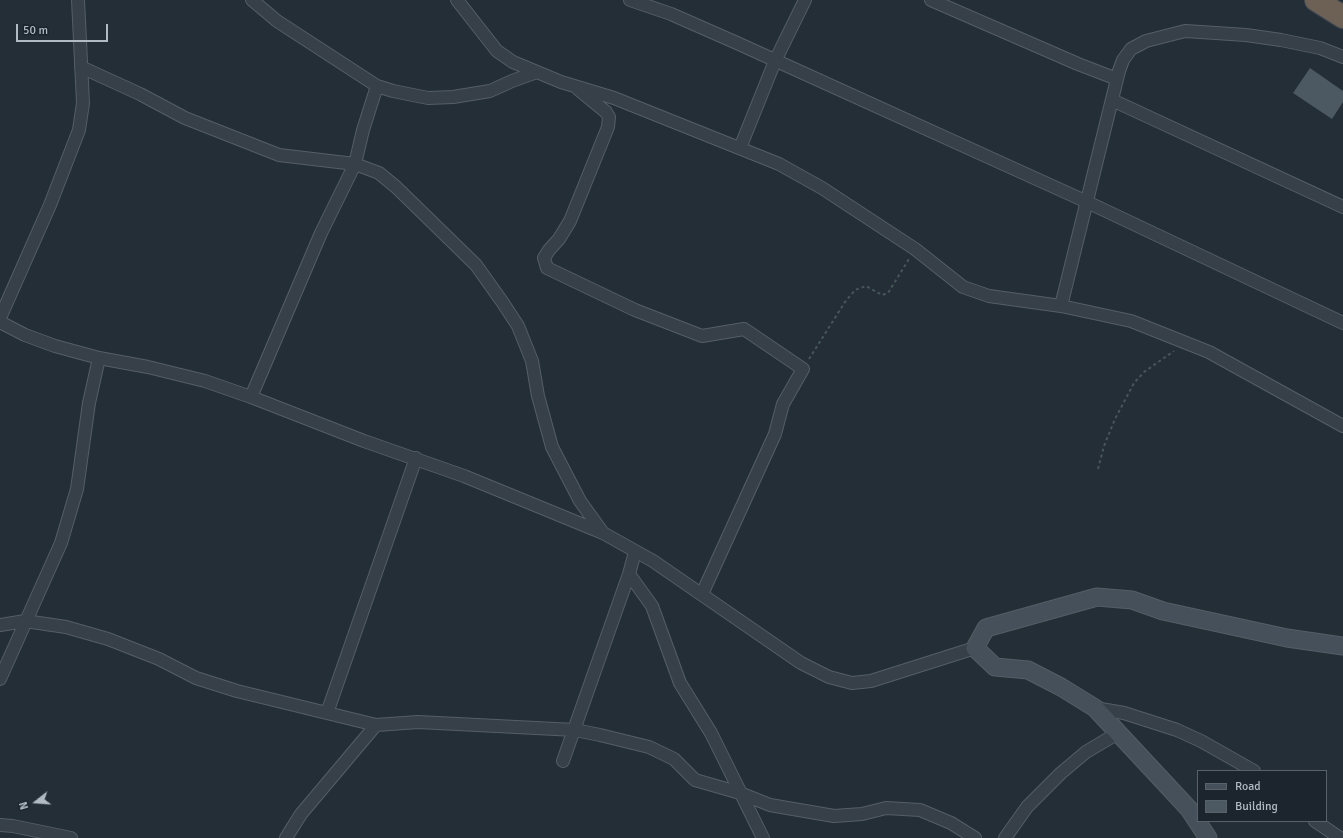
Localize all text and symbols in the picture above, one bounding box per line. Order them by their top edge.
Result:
scale bar [18,16,110,42]
text: 50 m [23,23,48,38]
legend [1197,770,1327,822]
text: Road [1235,779,1261,794]
north arrow [16,782,56,822]
text: Building [1235,799,1278,814]
text: N [17,800,31,811]

